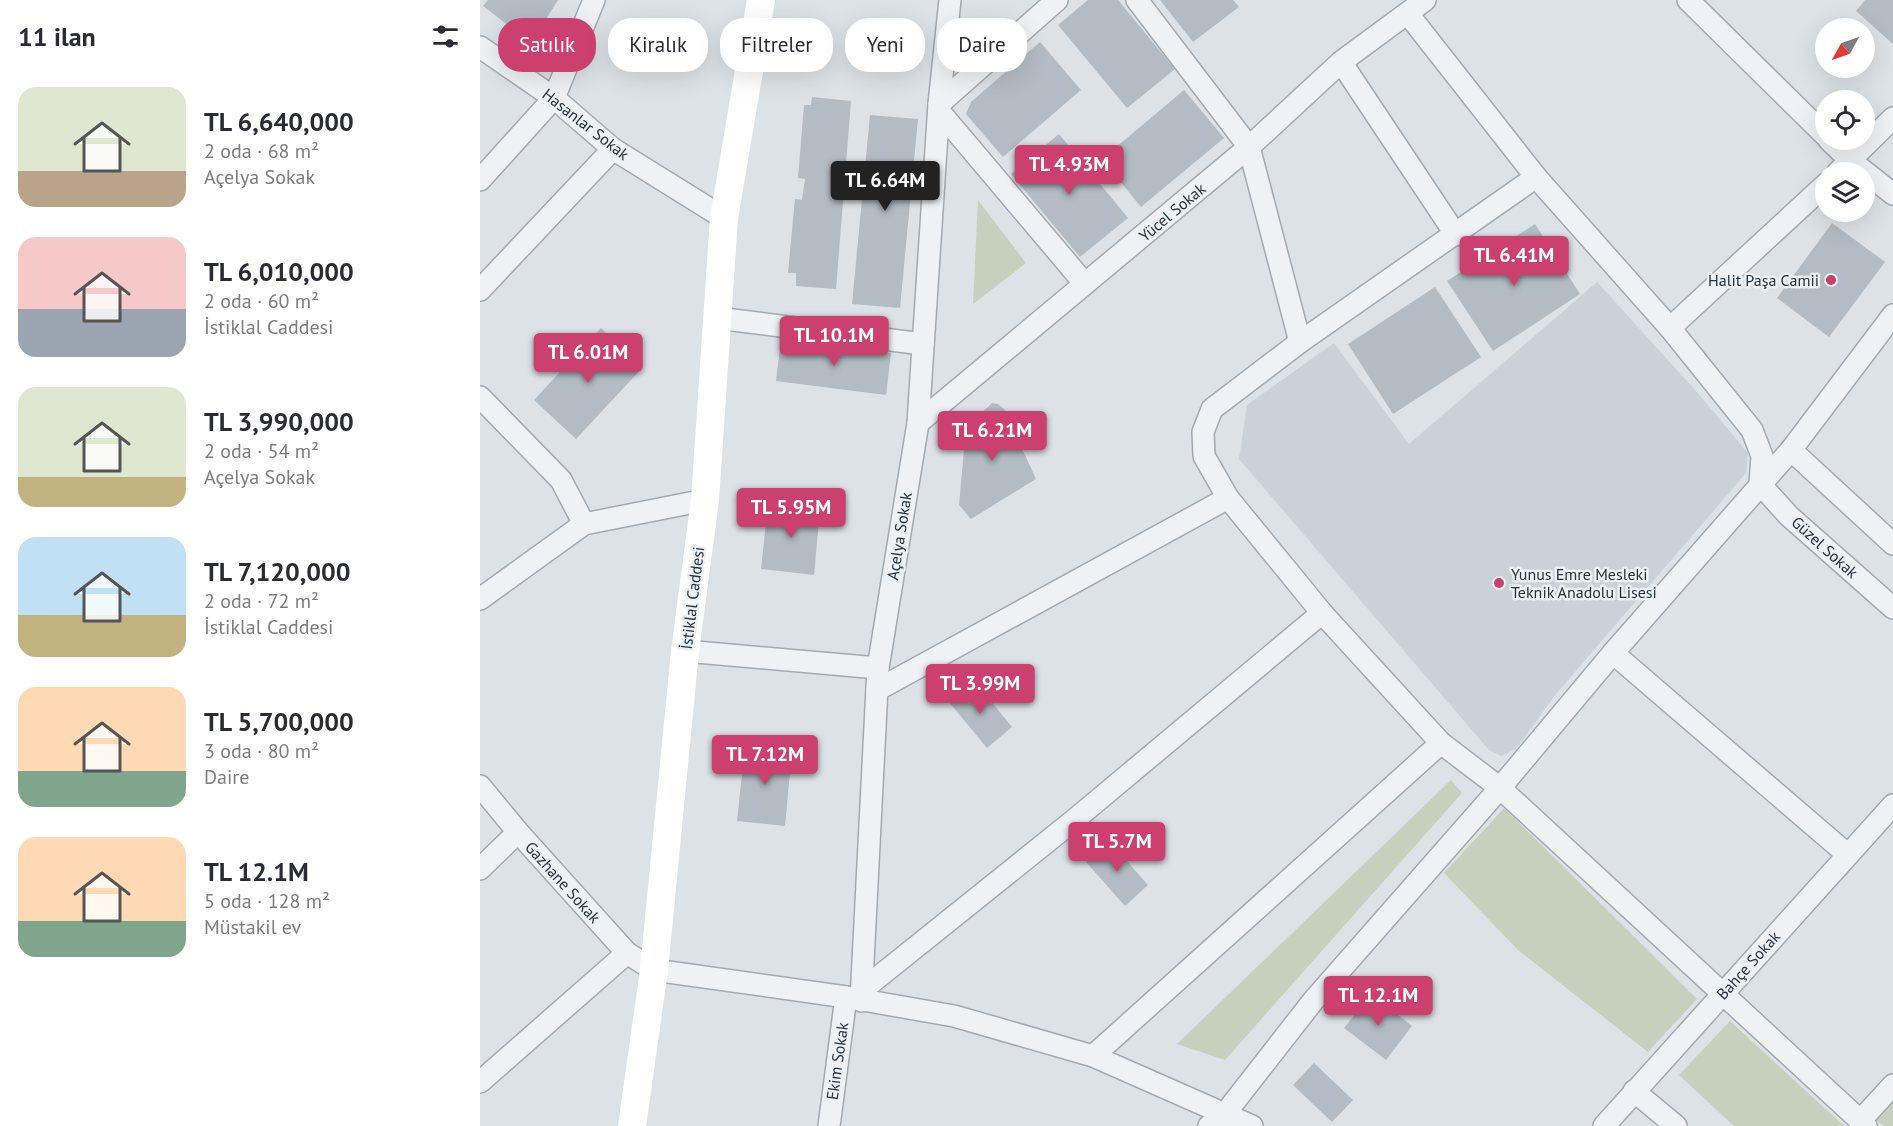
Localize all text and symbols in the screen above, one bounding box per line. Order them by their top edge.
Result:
chip: Satılık [498,18,596,72]
chip: Kiralık [608,18,708,72]
chip: Filtreler [720,18,833,72]
chip: Yeni [845,18,925,72]
chip: Daire [937,18,1027,72]
north arrow [1815,18,1875,78]
map controls [1815,18,1875,222]
text: 11 ilan [18,20,96,53]
icon: filters [429,20,462,53]
street label: Hasanlar Sokak [539,84,634,164]
button: locate [1815,90,1875,150]
text: TL 6,640,000 [204,105,354,138]
icon: home [66,111,138,183]
text: 2 oda · 68 m² [204,138,319,164]
pin: TL 4.93M [1007,145,1131,196]
text: TL 4.93M [1029,151,1109,177]
pin: TL 6.64M [823,161,947,212]
button: layers [1815,162,1875,222]
text: Açelya Sokak [204,164,315,190]
text: TL 6.64M [845,167,925,193]
street label: Yücel Sokak [1135,178,1210,246]
pin: TL 6.41M [1452,236,1576,287]
text: TL 6.41M [1474,242,1554,268]
text: TL 6,010,000 [204,255,354,288]
icon: home [66,261,138,333]
place label: Halit Paşa Camii [1708,270,1819,290]
marker: Halit Paşa Camii [1824,273,1838,287]
text: 2 oda · 60 m² [204,288,319,314]
text: İstiklal Caddesi [204,314,333,340]
pin: TL 10.1M [772,316,896,367]
text: TL 10.1M [794,322,874,348]
pin: TL 6.01M [526,333,650,384]
text: TL 6.01M [548,339,628,365]
text: TL 3,990,000 [204,405,354,438]
icon: home [66,411,138,483]
pin: TL 6.21M [930,411,1054,462]
text: TL 6.21M [952,417,1032,443]
text: 2 oda · 54 m² [204,438,319,464]
text: Açelya Sokak [204,464,315,490]
pin: TL 5.95M [729,488,853,539]
street label: Açelya Sokak [882,490,916,581]
text: TL 5.95M [751,494,831,520]
street label: Güzel Sokak [1788,512,1863,582]
street label: İstiklal Caddesi [676,545,708,651]
text: TL 7,120,000 [204,555,351,588]
icon: home [66,561,138,633]
place label: Yunus Emre Mesleki Teknik Anadolu Lisesi [1511,564,1657,602]
marker: Yunus Emre Mesleki Teknik Anadolu Lisesi [1492,576,1506,590]
text: 2 oda · 72 m² [204,588,319,614]
text: İstiklal Caddesi [204,614,333,640]
pin: TL 3.99M [918,664,1042,715]
text: TL 3.99M [940,670,1020,696]
text: TL 5,700,000 [204,705,354,738]
icon: home [66,711,138,783]
pin: TL 7.12M [703,735,827,786]
text: 3 oda · 80 m² [204,738,319,764]
text: TL 7.12M [726,741,804,767]
text: Daire [204,764,249,790]
pin: TL 5.7M [1062,822,1172,873]
text: TL 5.7M [1082,828,1152,854]
street label: Gazhane Sokak [521,837,605,927]
text: TL 12.1M [204,855,309,888]
icon: home [66,861,138,933]
text: 5 oda · 128 m² [204,888,330,914]
text: Müstakil ev [204,914,301,940]
street label: Bahçe Sokak [1712,926,1784,1004]
pin: TL 12.1M [1316,976,1440,1027]
text: TL 12.1M [1338,982,1418,1008]
street label: Ekim Sokak [822,1021,852,1101]

